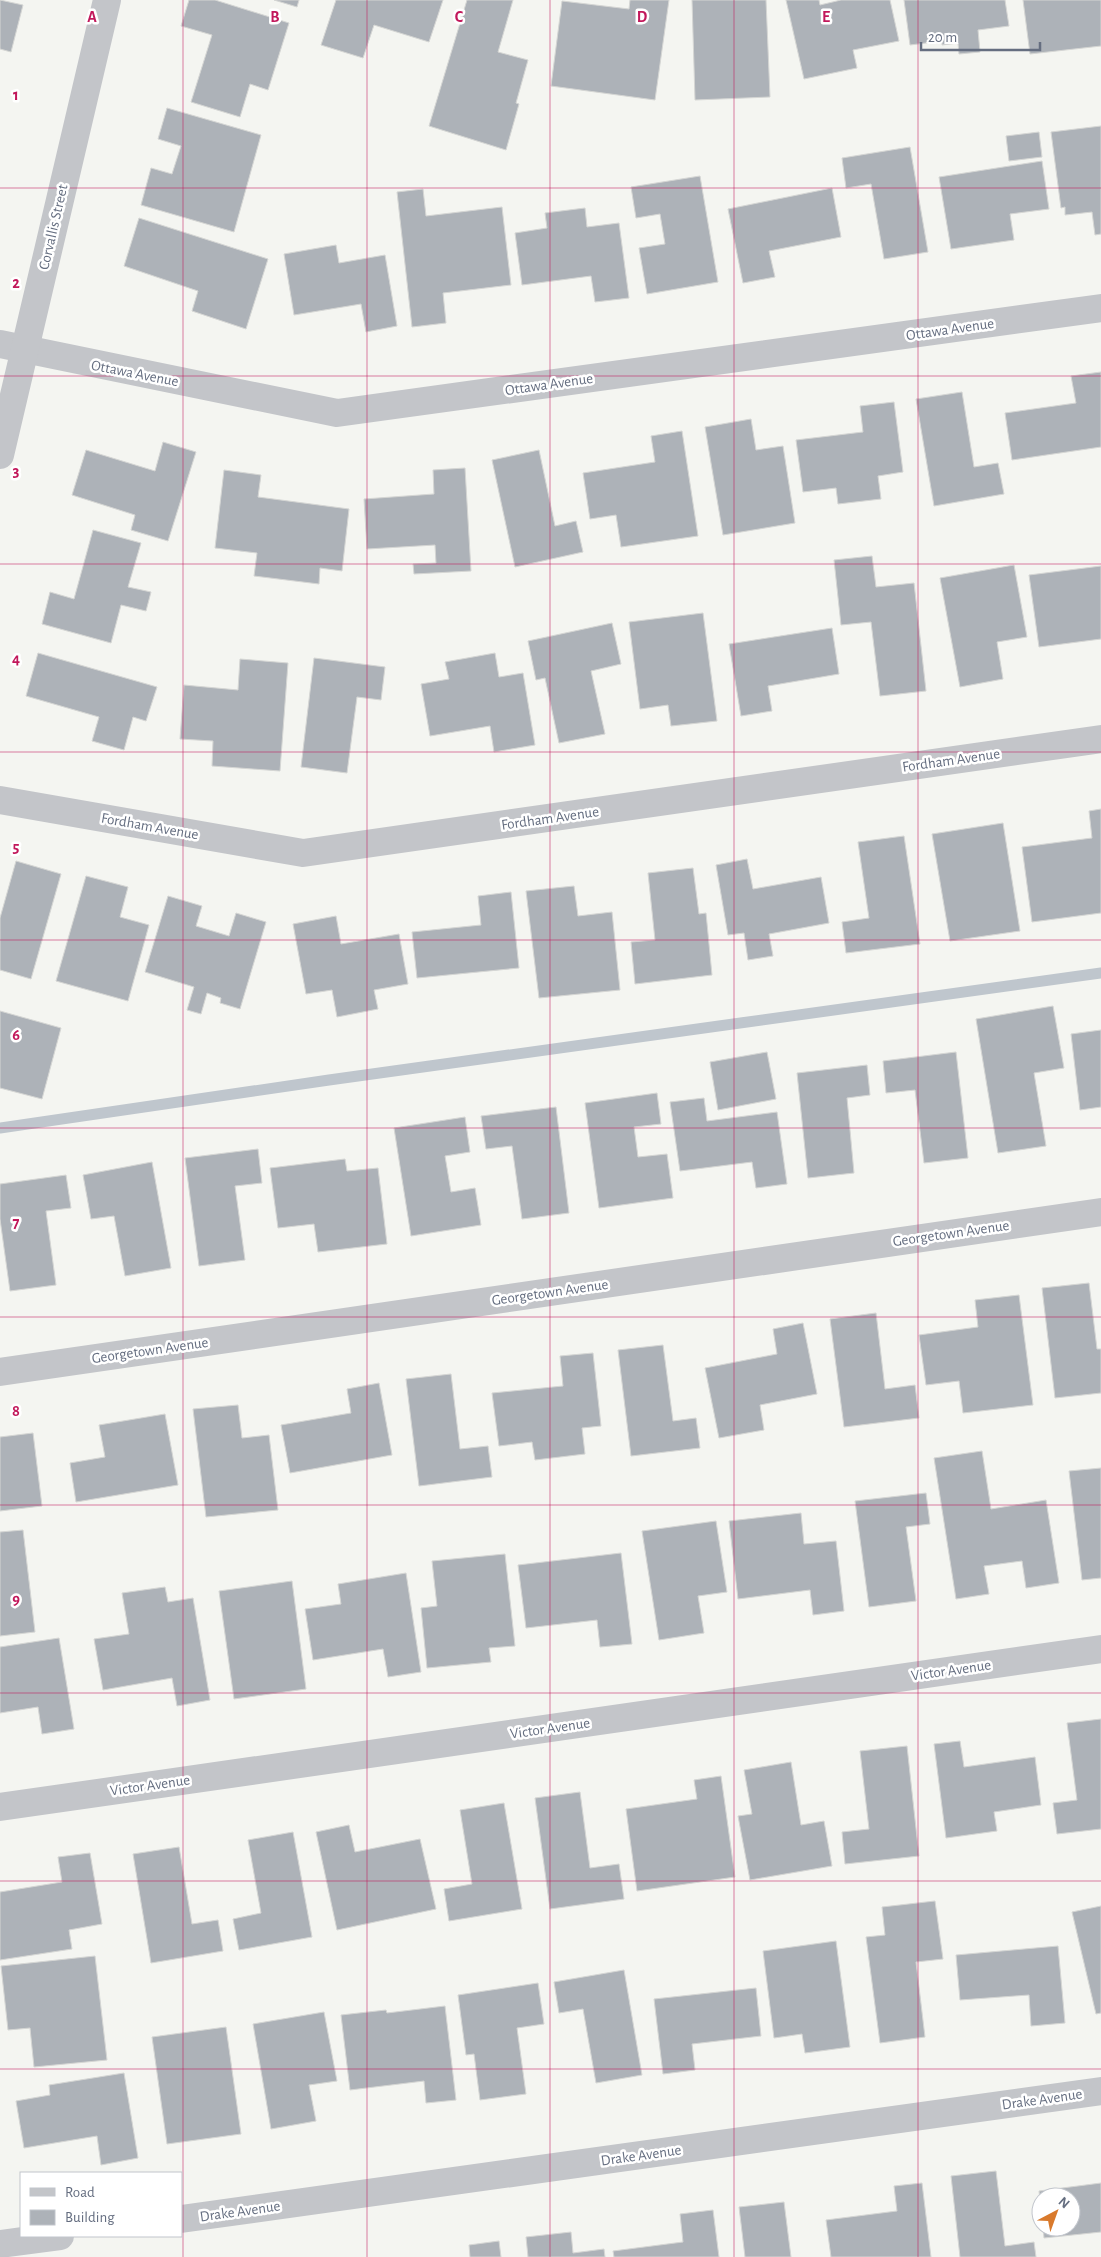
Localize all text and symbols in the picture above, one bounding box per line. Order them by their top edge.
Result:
text: A [87,9,97,25]
text: B [270,9,280,25]
text: C [455,9,464,25]
text: D [637,9,648,25]
text: E [822,9,830,25]
scale bar [921,20,1040,52]
text: 20 m [928,30,957,45]
text: 1 [13,87,19,103]
street label: Corvallis Street [36,183,71,271]
text: 2 [12,275,20,291]
street label: Ottawa Avenue [905,316,995,343]
street label: Ottawa Avenue [90,358,180,389]
street label: Ottawa Avenue [504,371,594,398]
text: 3 [13,463,20,479]
text: 4 [12,651,20,667]
street label: Fordham Avenue [901,746,1001,775]
street label: Fordham Avenue [500,804,600,833]
street label: Fordham Avenue [100,811,200,842]
text: 5 [13,839,20,855]
text: 6 [12,1027,20,1043]
text: 7 [13,1215,20,1231]
street label: Georgetown Avenue [892,1218,1010,1249]
street label: Georgetown Avenue [491,1277,609,1308]
street label: Georgetown Avenue [91,1335,209,1366]
text: 8 [12,1403,20,1419]
text: 9 [12,1591,20,1607]
street label: Victor Avenue [910,1657,992,1684]
street label: Victor Avenue [509,1715,591,1742]
street label: Victor Avenue [109,1772,191,1799]
street label: Drake Avenue [1001,2086,1083,2113]
street label: Drake Avenue [600,2142,682,2169]
legend [20,2172,182,2237]
text: Road [65,2185,95,2200]
north arrow [1031,2187,1081,2237]
text: N [1056,2194,1072,2211]
street label: Drake Avenue [199,2198,281,2225]
text: Building [65,2210,115,2225]

